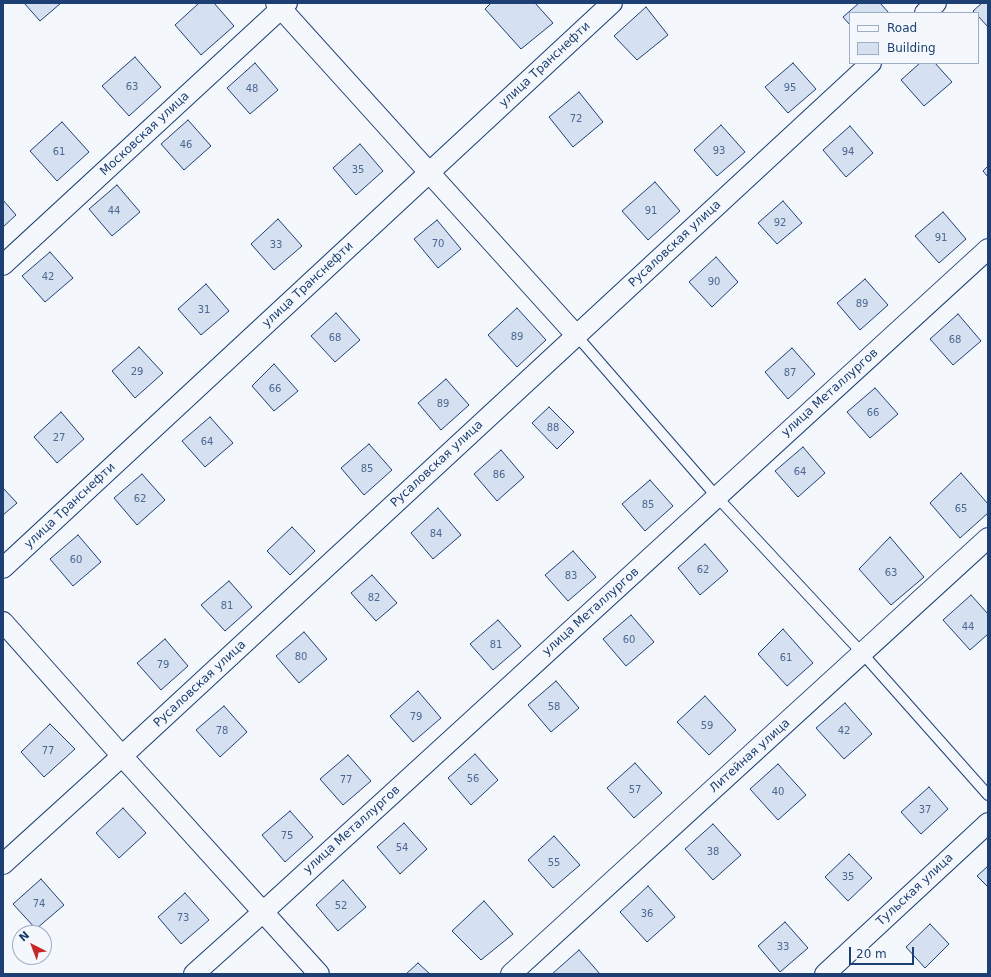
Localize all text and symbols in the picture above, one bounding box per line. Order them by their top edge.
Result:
legend [849,12,979,64]
street label: улица Транснефти [497,19,593,111]
text: Road [887,21,917,35]
text: Building [887,41,936,55]
house number: 63 [126,81,138,93]
house number: 95 [784,82,796,94]
house number: 48 [246,83,258,95]
street label: Московская улица [98,89,192,179]
house number: 72 [570,113,582,125]
house number: 46 [180,139,192,151]
house number: 93 [713,145,725,157]
house number: 61 [53,146,65,158]
house number: 94 [842,146,854,158]
house number: 35 [352,164,364,176]
street label: Русаловская улица [626,198,724,290]
house number: 44 [108,205,120,217]
house number: 91 [645,205,657,217]
house number: 92 [774,217,786,229]
house number: 91 [935,232,947,244]
house number: 70 [432,238,444,250]
street label: улица Транснефти [260,239,356,331]
house number: 33 [270,239,282,251]
house number: 42 [42,271,54,283]
house number: 90 [708,276,720,288]
house number: 89 [856,298,868,310]
house number: 31 [198,304,210,316]
house number: 89 [511,331,523,343]
house number: 68 [329,332,341,344]
house number: 68 [949,334,961,346]
street label: улица Металлургов [779,346,881,440]
house number: 29 [131,366,143,378]
house number: 87 [784,367,796,379]
house number: 66 [269,383,281,395]
house number: 89 [437,398,449,410]
house number: 66 [867,407,879,419]
street label: Русаловская улица [388,418,486,510]
house number: 88 [547,422,559,434]
house number: 27 [53,432,65,444]
house number: 64 [201,436,213,448]
street label: улица Транснефти [22,460,118,552]
house number: 85 [361,463,373,475]
house number: 64 [794,466,806,478]
house number: 86 [493,469,505,481]
house number: 62 [134,493,146,505]
house number: 85 [642,499,654,511]
house number: 65 [955,503,967,515]
house number: 84 [430,528,442,540]
house number: 60 [70,554,82,566]
house number: 62 [697,564,709,576]
street label: улица Металлургов [540,565,642,659]
house number: 63 [885,567,897,579]
house number: 83 [565,570,577,582]
house number: 82 [368,592,380,604]
house number: 81 [221,600,233,612]
house number: 44 [962,621,974,633]
house number: 60 [623,634,635,646]
street label: Русаловская улица [151,638,249,730]
house number: 81 [490,639,502,651]
house number: 80 [295,651,307,663]
house number: 61 [780,652,792,664]
house number: 79 [157,659,169,671]
house number: 58 [548,701,560,713]
house number: 79 [410,711,422,723]
street label: Литейная улица [707,716,793,796]
house number: 59 [701,720,713,732]
house number: 78 [216,725,228,737]
house number: 42 [838,725,850,737]
house number: 77 [42,745,54,757]
house number: 56 [467,773,479,785]
house number: 77 [340,774,352,786]
street label: улица Металлургов [301,783,403,877]
house number: 57 [629,784,641,796]
house number: 40 [772,786,784,798]
house number: 37 [919,804,931,816]
house number: 75 [281,830,293,842]
house number: 54 [396,842,408,854]
house number: 38 [707,846,719,858]
street label: Тульская улица [874,851,956,929]
house number: 55 [548,857,560,869]
house number: 35 [842,871,854,883]
house number: 74 [33,898,45,910]
house number: 52 [335,900,347,912]
house number: 36 [641,908,653,920]
house number: 73 [177,912,189,924]
north arrow [12,925,52,965]
text: N [17,929,32,944]
scale bar [851,939,916,965]
house number: 33 [777,941,789,953]
text: 20 m [856,947,887,961]

